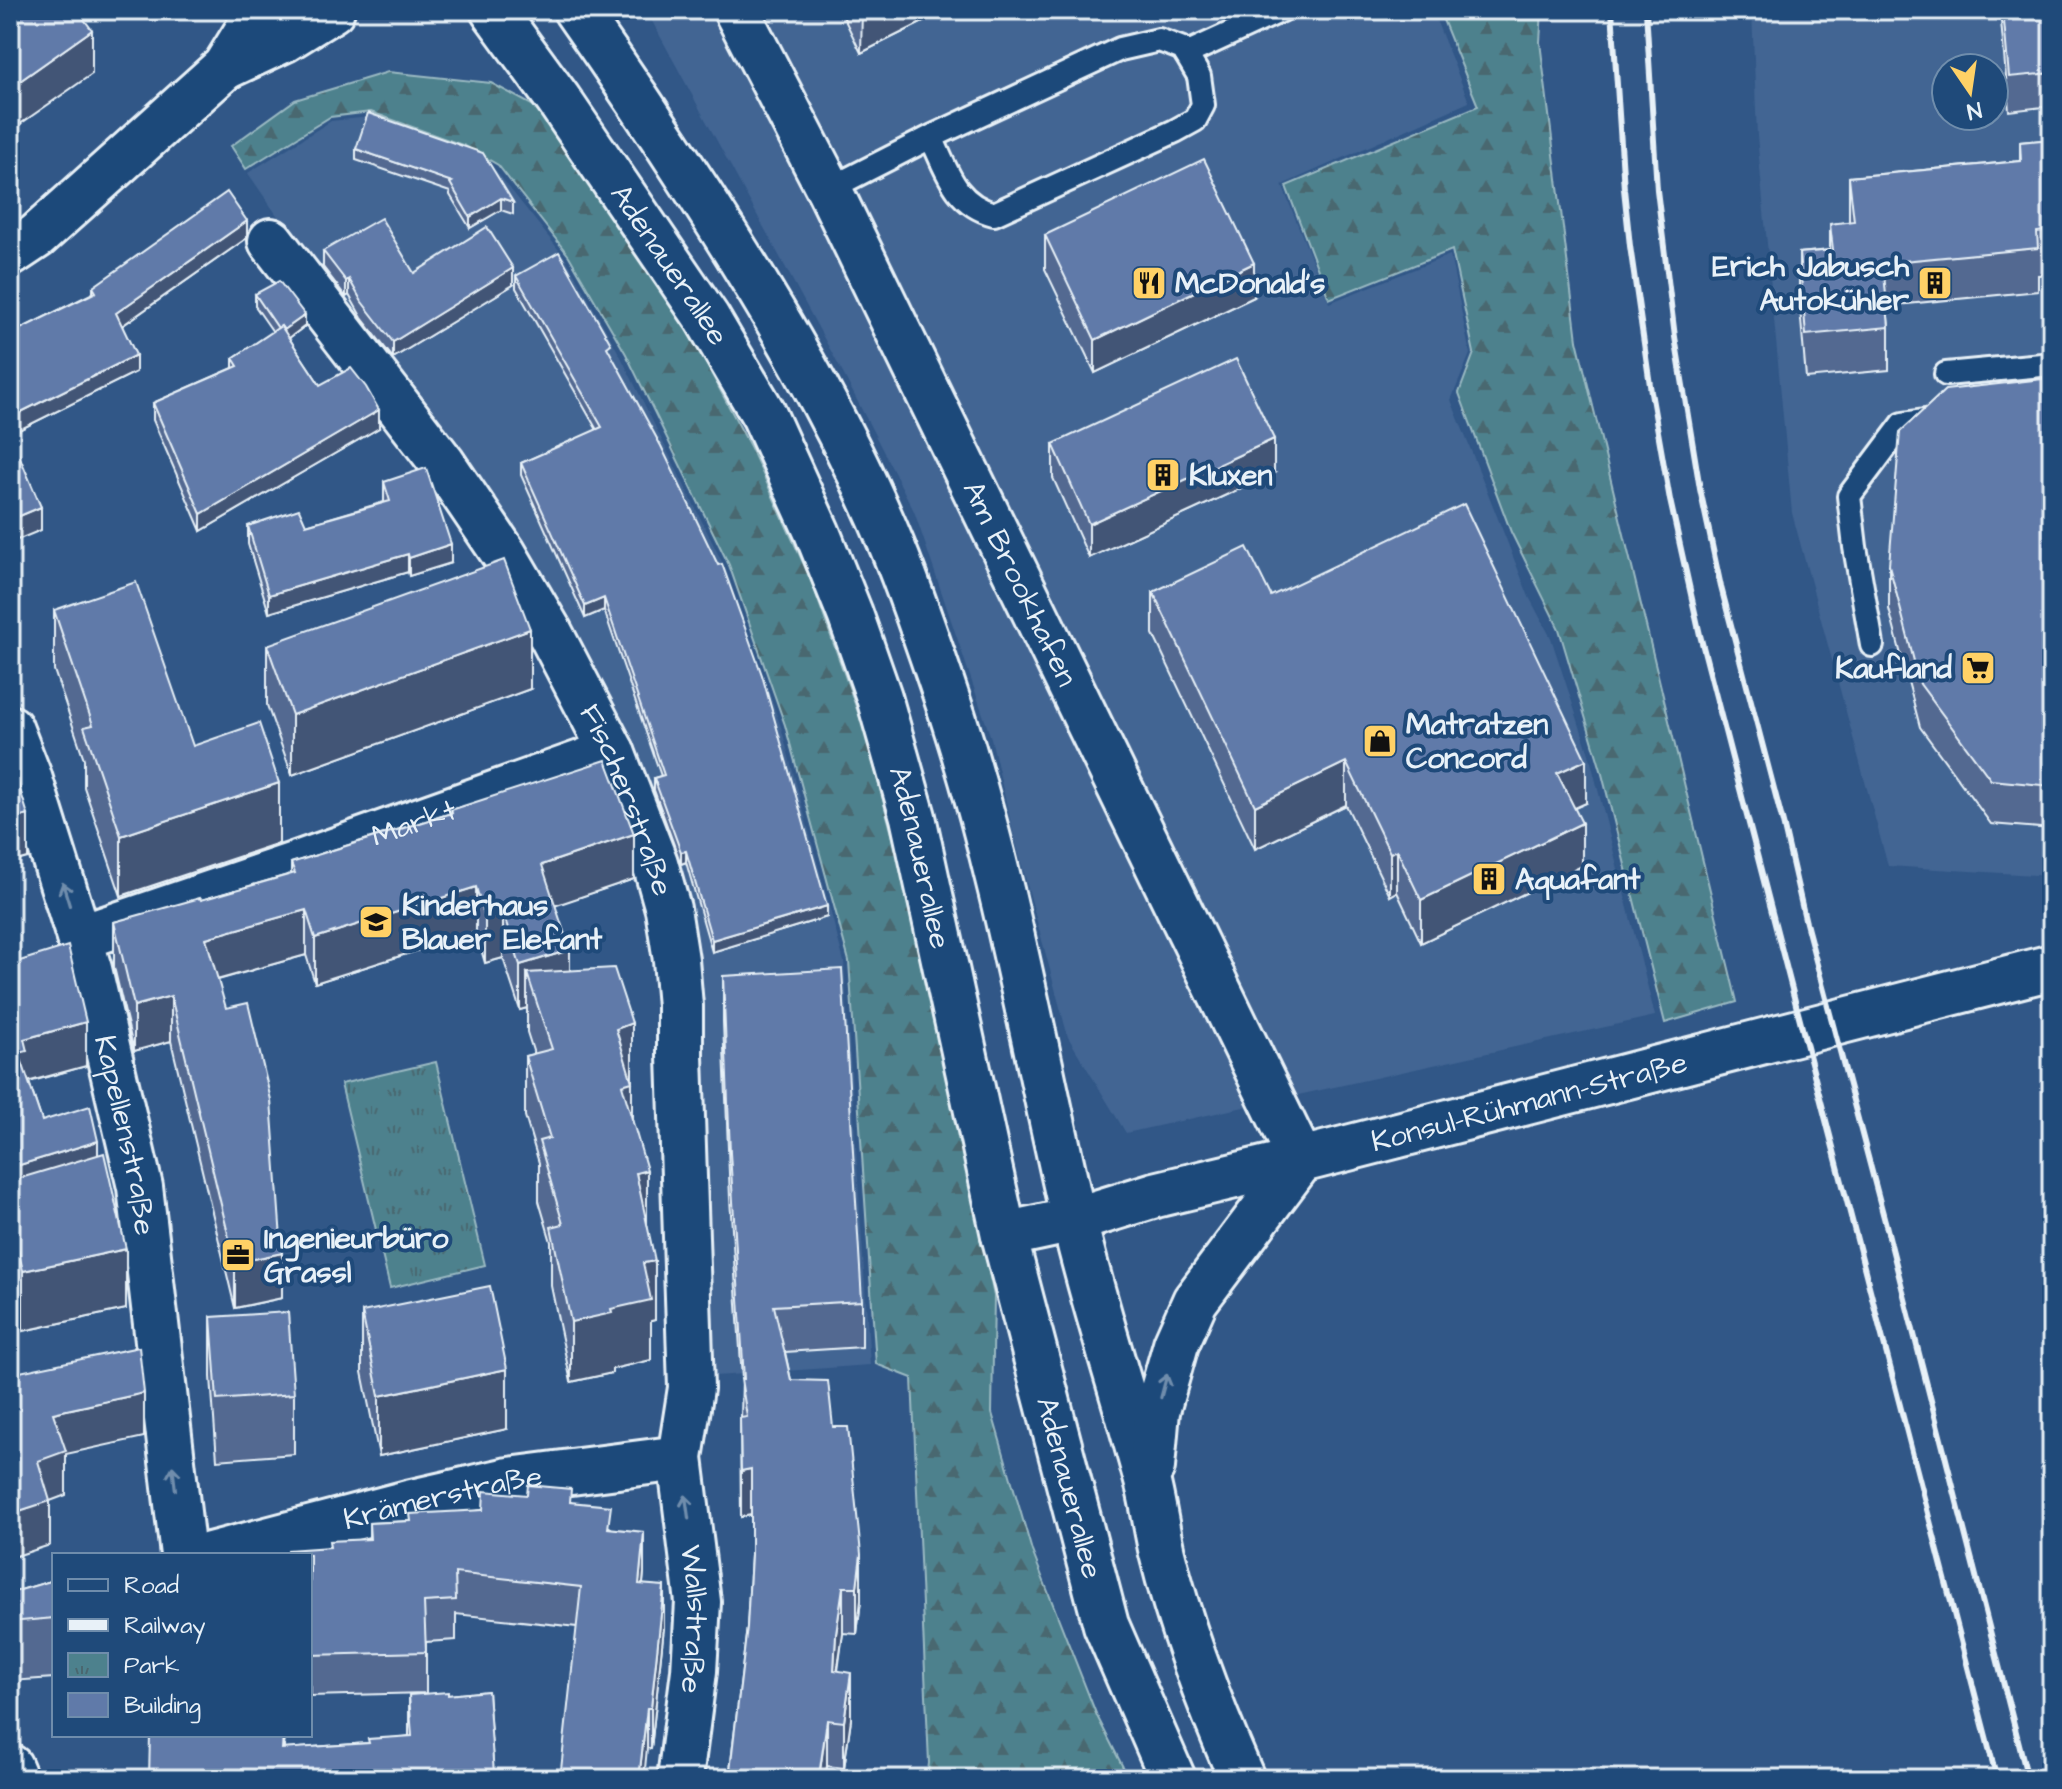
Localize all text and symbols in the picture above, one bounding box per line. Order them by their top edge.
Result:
north arrow [1930,52,2010,132]
text: N [1964,93,1984,127]
street label: Adenauerallee [600,176,738,353]
place label: Erich Jabusch Autokühler [1712,246,1910,322]
place label: McDonald's [1175,263,1325,305]
restaurant icon: McDonald's [1130,264,1168,302]
building icon: Erich Jabusch Autokühler [1916,264,1954,302]
place label: Kluxen [1189,455,1272,497]
building icon: Kluxen [1144,456,1182,494]
street label: Am Brookhafen [952,474,1088,693]
place label: Kaufland [1835,648,1953,690]
supermarket icon: Kaufland [1959,649,1997,687]
street label: Fischerstraße [569,697,683,901]
place label: Matratzen Concord [1406,704,1548,780]
shop icon: Matratzen Concord [1361,722,1399,760]
street label: Adenauerallee [878,761,961,953]
street label: Markt [366,789,462,858]
place label: Aquafant [1515,859,1641,901]
building icon: Aquafant [1470,860,1508,898]
one-way arrow [58,882,73,908]
place label: Kinderhaus Blauer Elefant [402,885,603,961]
school or university icon: Kinderhaus Blauer Elefant [357,903,395,941]
street label: Kapellenstraße [83,1031,165,1237]
street label: Konsul-Rühmann-Straße [1367,1042,1692,1163]
place label: Ingenieurbüro Grassl [264,1218,448,1294]
office icon: Ingenieurbüro Grassl [219,1236,257,1274]
one-way arrow [1157,1373,1172,1399]
street label: Adenauerallee [1025,1392,1113,1583]
street label: Krämerstraße [339,1456,545,1541]
one-way arrow [167,1465,182,1491]
one-way arrow [679,1495,694,1520]
street label: Wallstraße [669,1542,718,1696]
legend [52,1553,312,1737]
text: Road [124,1569,179,1603]
text: Railway [124,1609,206,1644]
text: Park [124,1649,180,1683]
text: Building [124,1689,201,1724]

